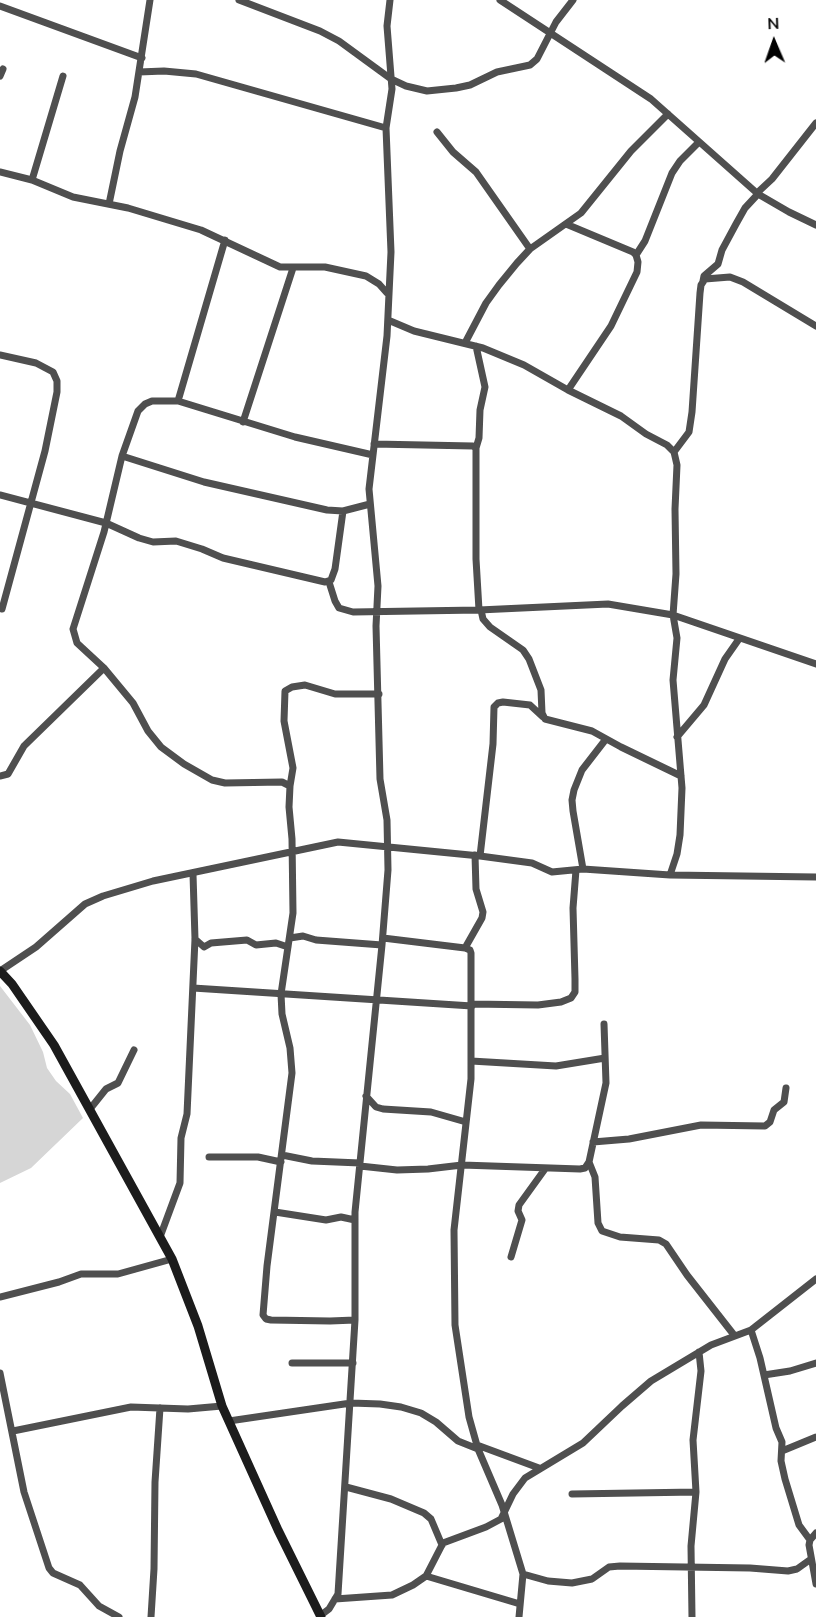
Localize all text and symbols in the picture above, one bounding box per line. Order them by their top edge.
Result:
north arrow [744,12,804,72]
text: N [767,13,780,35]

